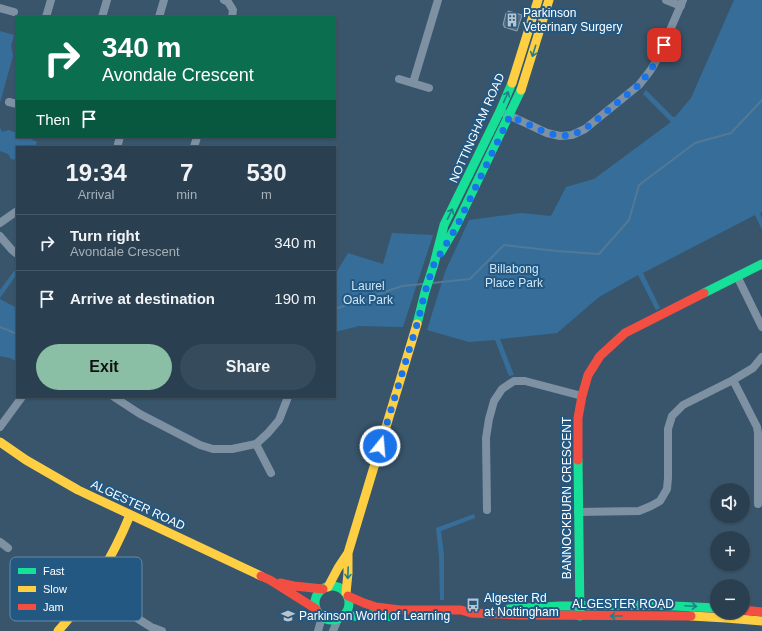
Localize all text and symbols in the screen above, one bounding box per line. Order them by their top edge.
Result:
place label: Parkinson Veterinary Surgery [523,6,622,34]
building icon: Parkinson Veterinary Surgery [504,12,520,28]
pin [647,28,681,62]
icon: right [36,32,88,84]
text: 340 m [102,32,181,63]
icon: arrive [653,34,675,56]
one-way arrow [530,44,537,57]
text: Avondale Crescent [102,65,254,85]
street label: NOTTINGHAM ROAD [446,71,508,185]
one-way arrow [503,91,510,103]
icon: arrive [78,108,100,130]
text: Then [36,111,70,128]
text: 19:34 [65,159,127,186]
text: 7 [180,159,193,186]
text: 530 [247,159,287,186]
text: Arrival [78,187,115,202]
text: min [176,187,197,202]
text: m [261,187,272,202]
one-way arrow [447,208,454,220]
text: Turn right [70,227,140,244]
icon: right [36,232,58,254]
text: 340 m [274,234,316,251]
text: Avondale Crescent [70,244,180,259]
park label: Billabong Place Park [485,262,544,290]
park label: Laurel Oak Park [343,279,394,307]
icon: arrive [36,288,58,310]
text: Arrive at destination [70,290,215,307]
text: 190 m [274,290,316,307]
button: Exit [36,344,172,390]
button: Share [180,344,316,390]
street label: BANNOCKBURN CRESCENT [560,416,574,579]
position arrow [359,425,401,467]
street label: ALGESTER ROAD [89,477,187,533]
map controls [710,483,750,619]
button: sound [710,483,750,523]
button: + [710,531,750,571]
legend [10,557,142,621]
text: Fast [43,565,64,577]
one-way arrow [344,566,352,579]
button: − [710,579,750,619]
text: Slow [43,583,67,595]
place label: Algester Rd at Nottingham [484,591,559,619]
bus stop icon: Algester Rd at Nottingham [465,597,481,613]
street label: ALGESTER ROAD [572,597,674,611]
text: Jam [43,601,64,613]
one-way arrow [684,602,697,610]
school or university icon: Parkinson World of Learning [280,608,296,624]
place label: Parkinson World of Learning [299,609,450,623]
one-way arrow [610,612,623,620]

